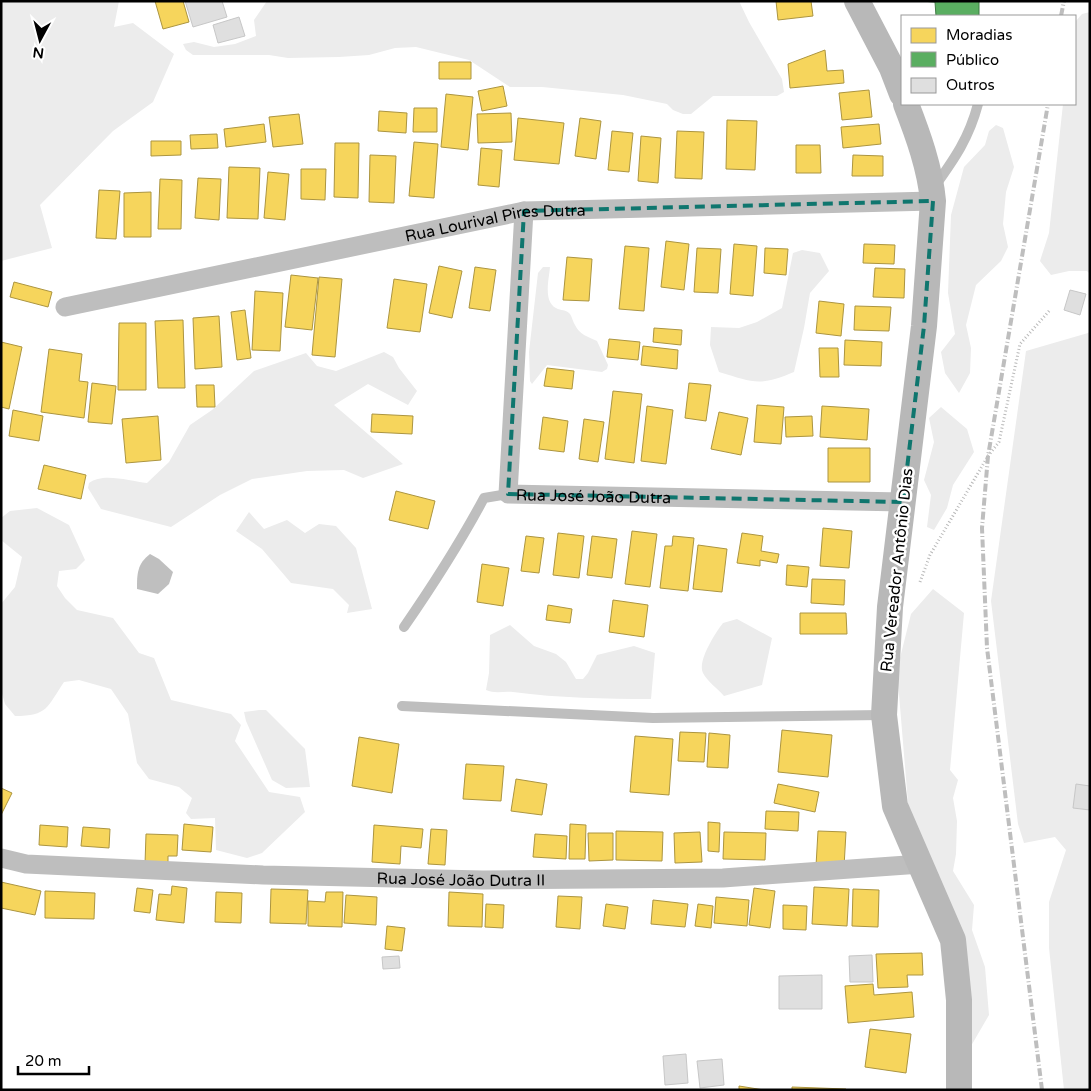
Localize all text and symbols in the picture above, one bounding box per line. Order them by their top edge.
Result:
north arrow [15,15,65,65]
legend [901,15,1076,105]
text: Moradias [946,26,1012,44]
text: N [32,43,45,62]
text: Público [946,51,999,69]
text: Outros [946,76,995,94]
street label: Rua Lourival Pires Dutra [403,200,586,247]
street label: Rua Vereador Antônio Dias [876,467,918,673]
street label: Rua José João Dutra [516,485,671,508]
street label: Rua José João Dutra II [376,869,545,891]
scale bar [18,1044,89,1076]
text: 20 m [25,1052,62,1070]

